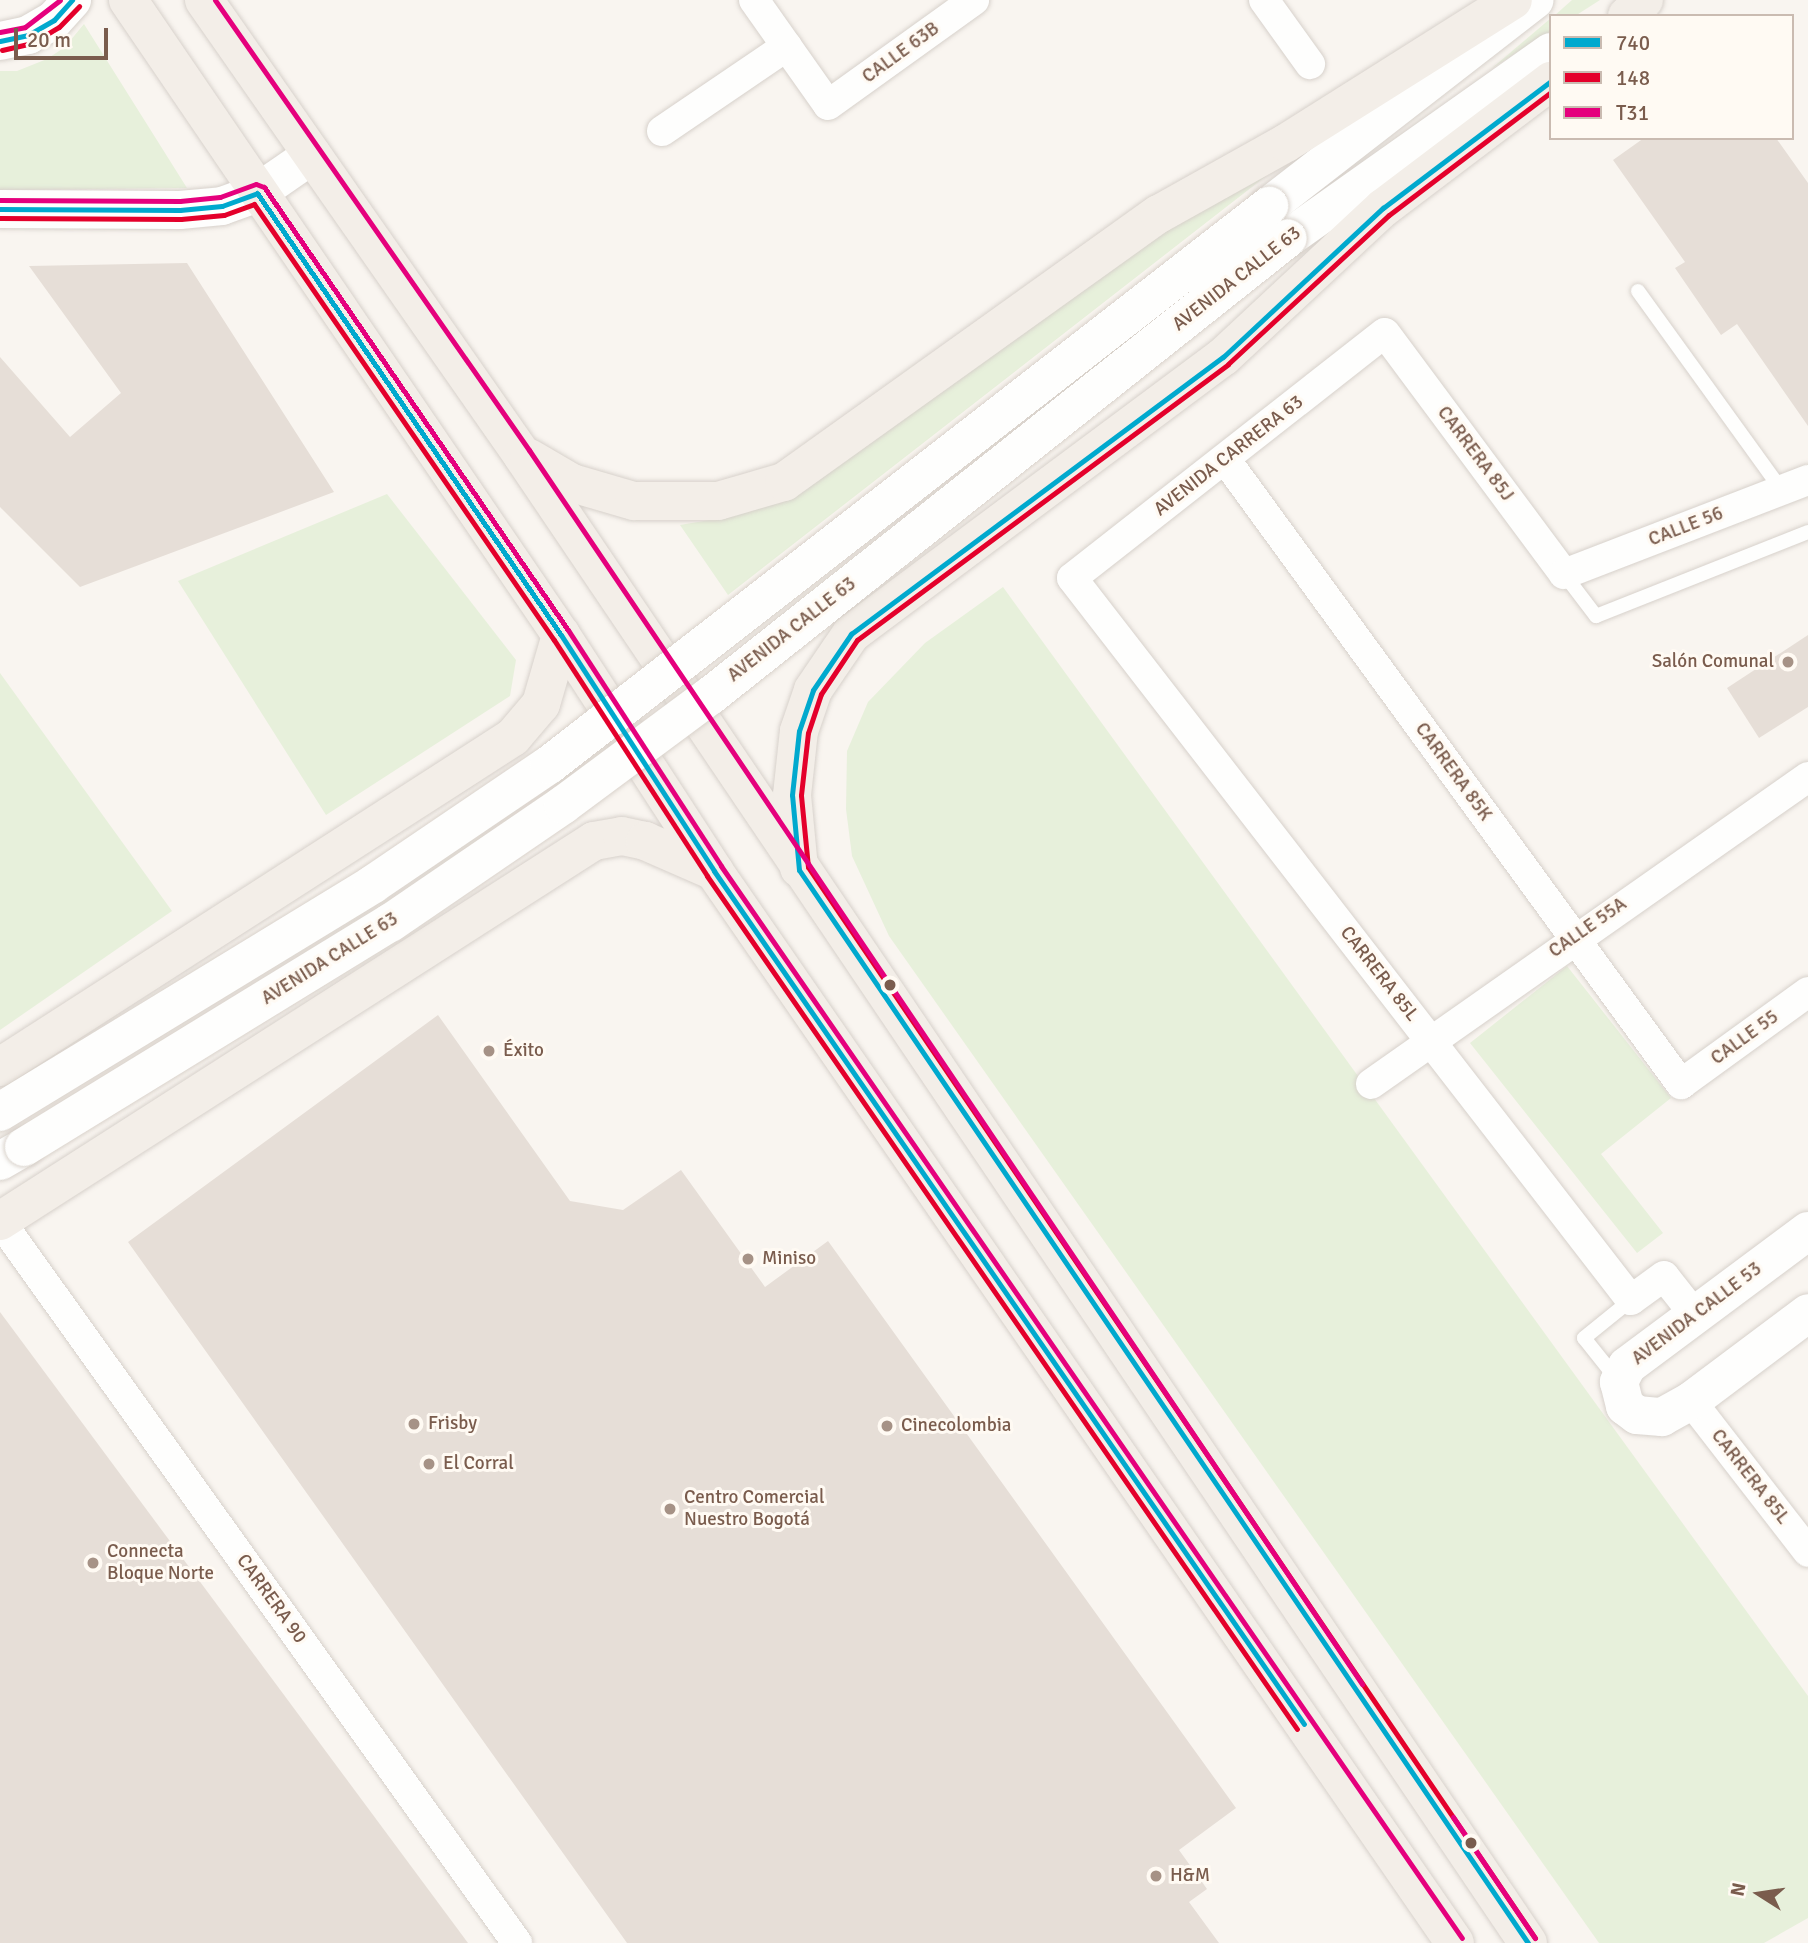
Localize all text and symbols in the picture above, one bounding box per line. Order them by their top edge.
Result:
scale bar [18,14,112,58]
legend [1549,14,1794,140]
street label: CALLE 63B [858,17,944,89]
text: 20 m [27,27,71,53]
text: 740 [1616,30,1650,56]
text: 148 [1616,65,1650,91]
text: T31 [1616,100,1649,126]
street label: AVENIDA CALLE 63 [1168,222,1306,336]
street label: AVENIDA CARRERA 63 [1150,391,1308,521]
street label: CARRERA 85J [1432,402,1518,506]
street label: CALLE 56 [1646,502,1726,552]
street label: AVENIDA CALLE 63 [723,573,861,687]
place label: Salón Comunal [1652,651,1774,673]
marker: Salón Comunal [1780,654,1796,670]
street label: CARRERA 85K [1410,718,1496,826]
street label: CALLE 55A [1545,893,1631,963]
street label: AVENIDA CALLE 63 [258,908,402,1010]
street label: CARRERA 85L [1335,922,1423,1026]
unlabelled marker [883,978,897,992]
street label: CALLE 55 [1707,1006,1783,1070]
place label: Éxito [503,1040,544,1062]
marker: Éxito [481,1043,497,1059]
place label: Miniso [762,1248,816,1270]
marker: Miniso [740,1251,756,1267]
street label: AVENIDA CALLE 53 [1628,1258,1766,1370]
place label: Frisby [428,1413,477,1435]
place label: Cinecolombia [901,1415,1011,1437]
marker: Frisby [406,1416,422,1432]
marker: Cinecolombia [879,1418,895,1434]
street label: CARRERA 85L [1706,1425,1794,1529]
place label: El Corral [443,1453,514,1475]
marker: El Corral [421,1456,437,1472]
place label: Centro Comercial Nuestro Bogotá [684,1487,825,1531]
marker: Centro Comercial Nuestro Bogotá [662,1501,678,1517]
place label: Connecta Bloque Norte [107,1541,214,1585]
street label: CARRERA 90 [231,1550,311,1648]
marker: Connecta Bloque Norte [85,1555,101,1571]
unlabelled marker [1464,1836,1478,1850]
north arrow [1724,1859,1794,1929]
place label: H&M [1170,1865,1210,1887]
marker: H&M [1148,1868,1164,1884]
text: N [1725,1881,1752,1899]

